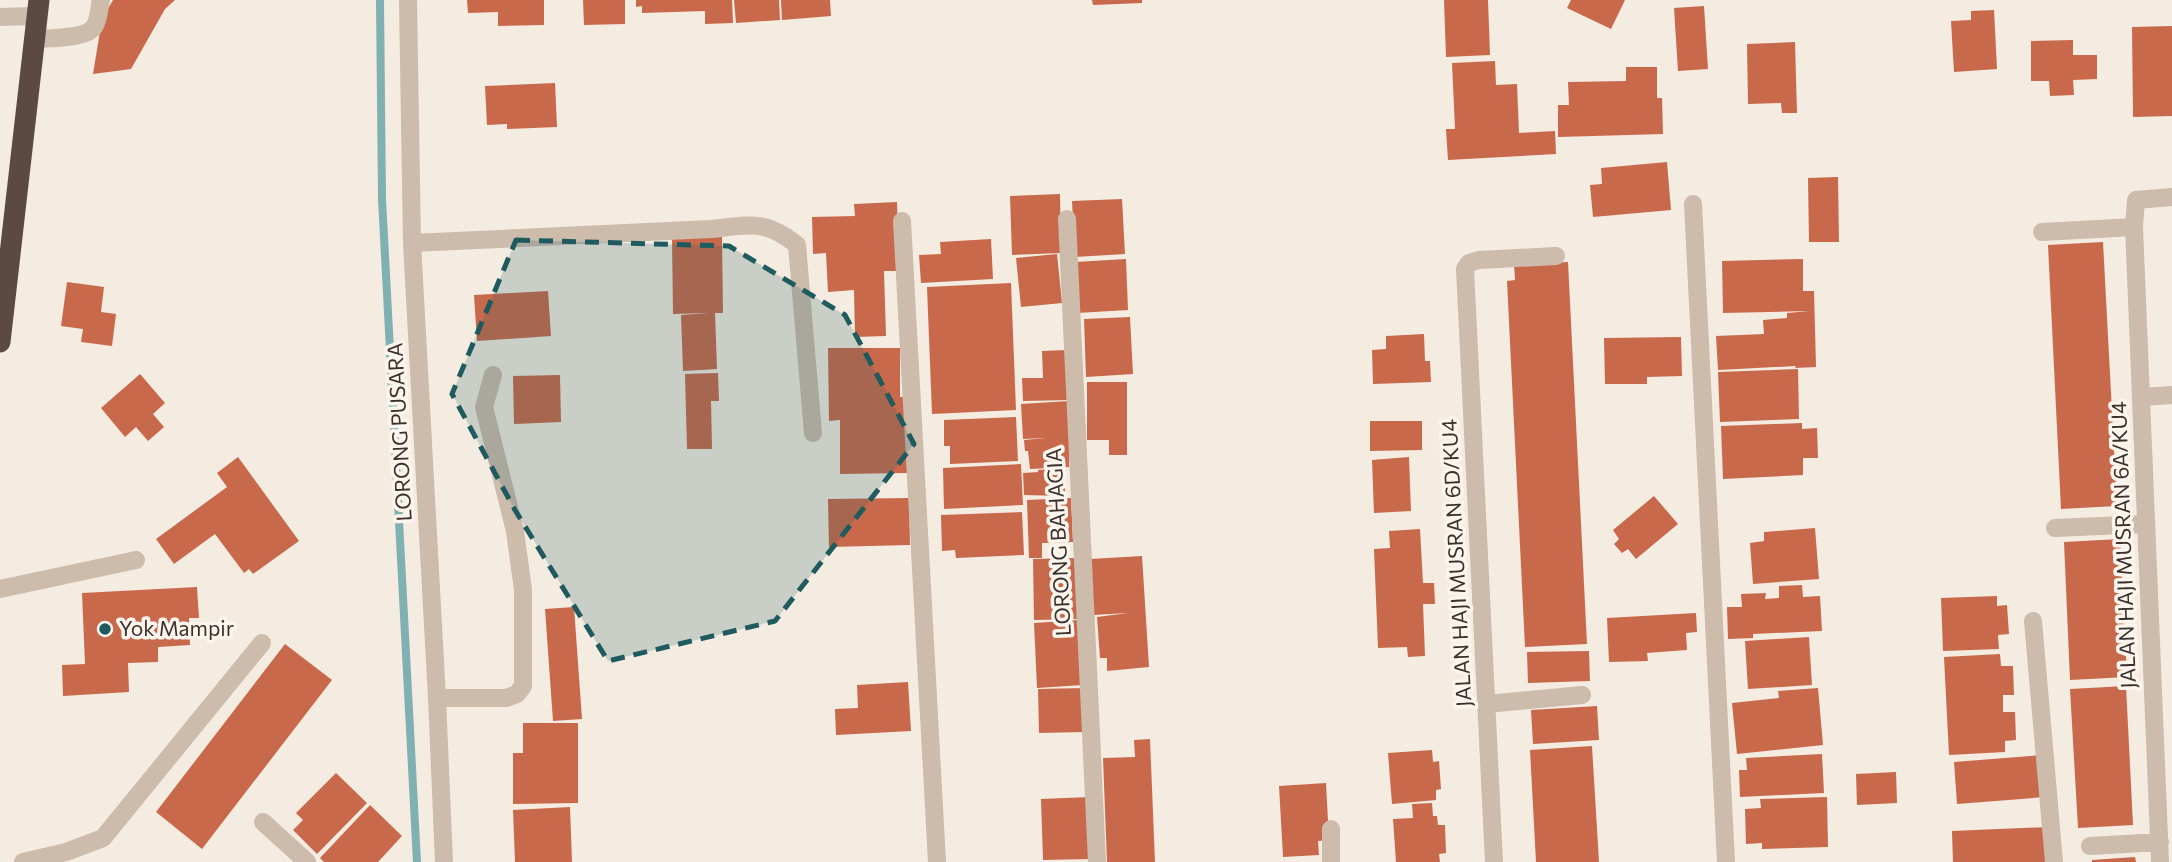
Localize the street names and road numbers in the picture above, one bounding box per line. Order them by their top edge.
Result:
street label: LORONG PUSARA [381,342,416,522]
street label: JALAN HAJI MUSRAN 6A/KU4 [2105,401,2140,689]
street label: JALAN HAJI MUSRAN 6D/KU4 [1435,418,1476,708]
street label: LORONG BAHAGIA [1040,447,1075,637]

